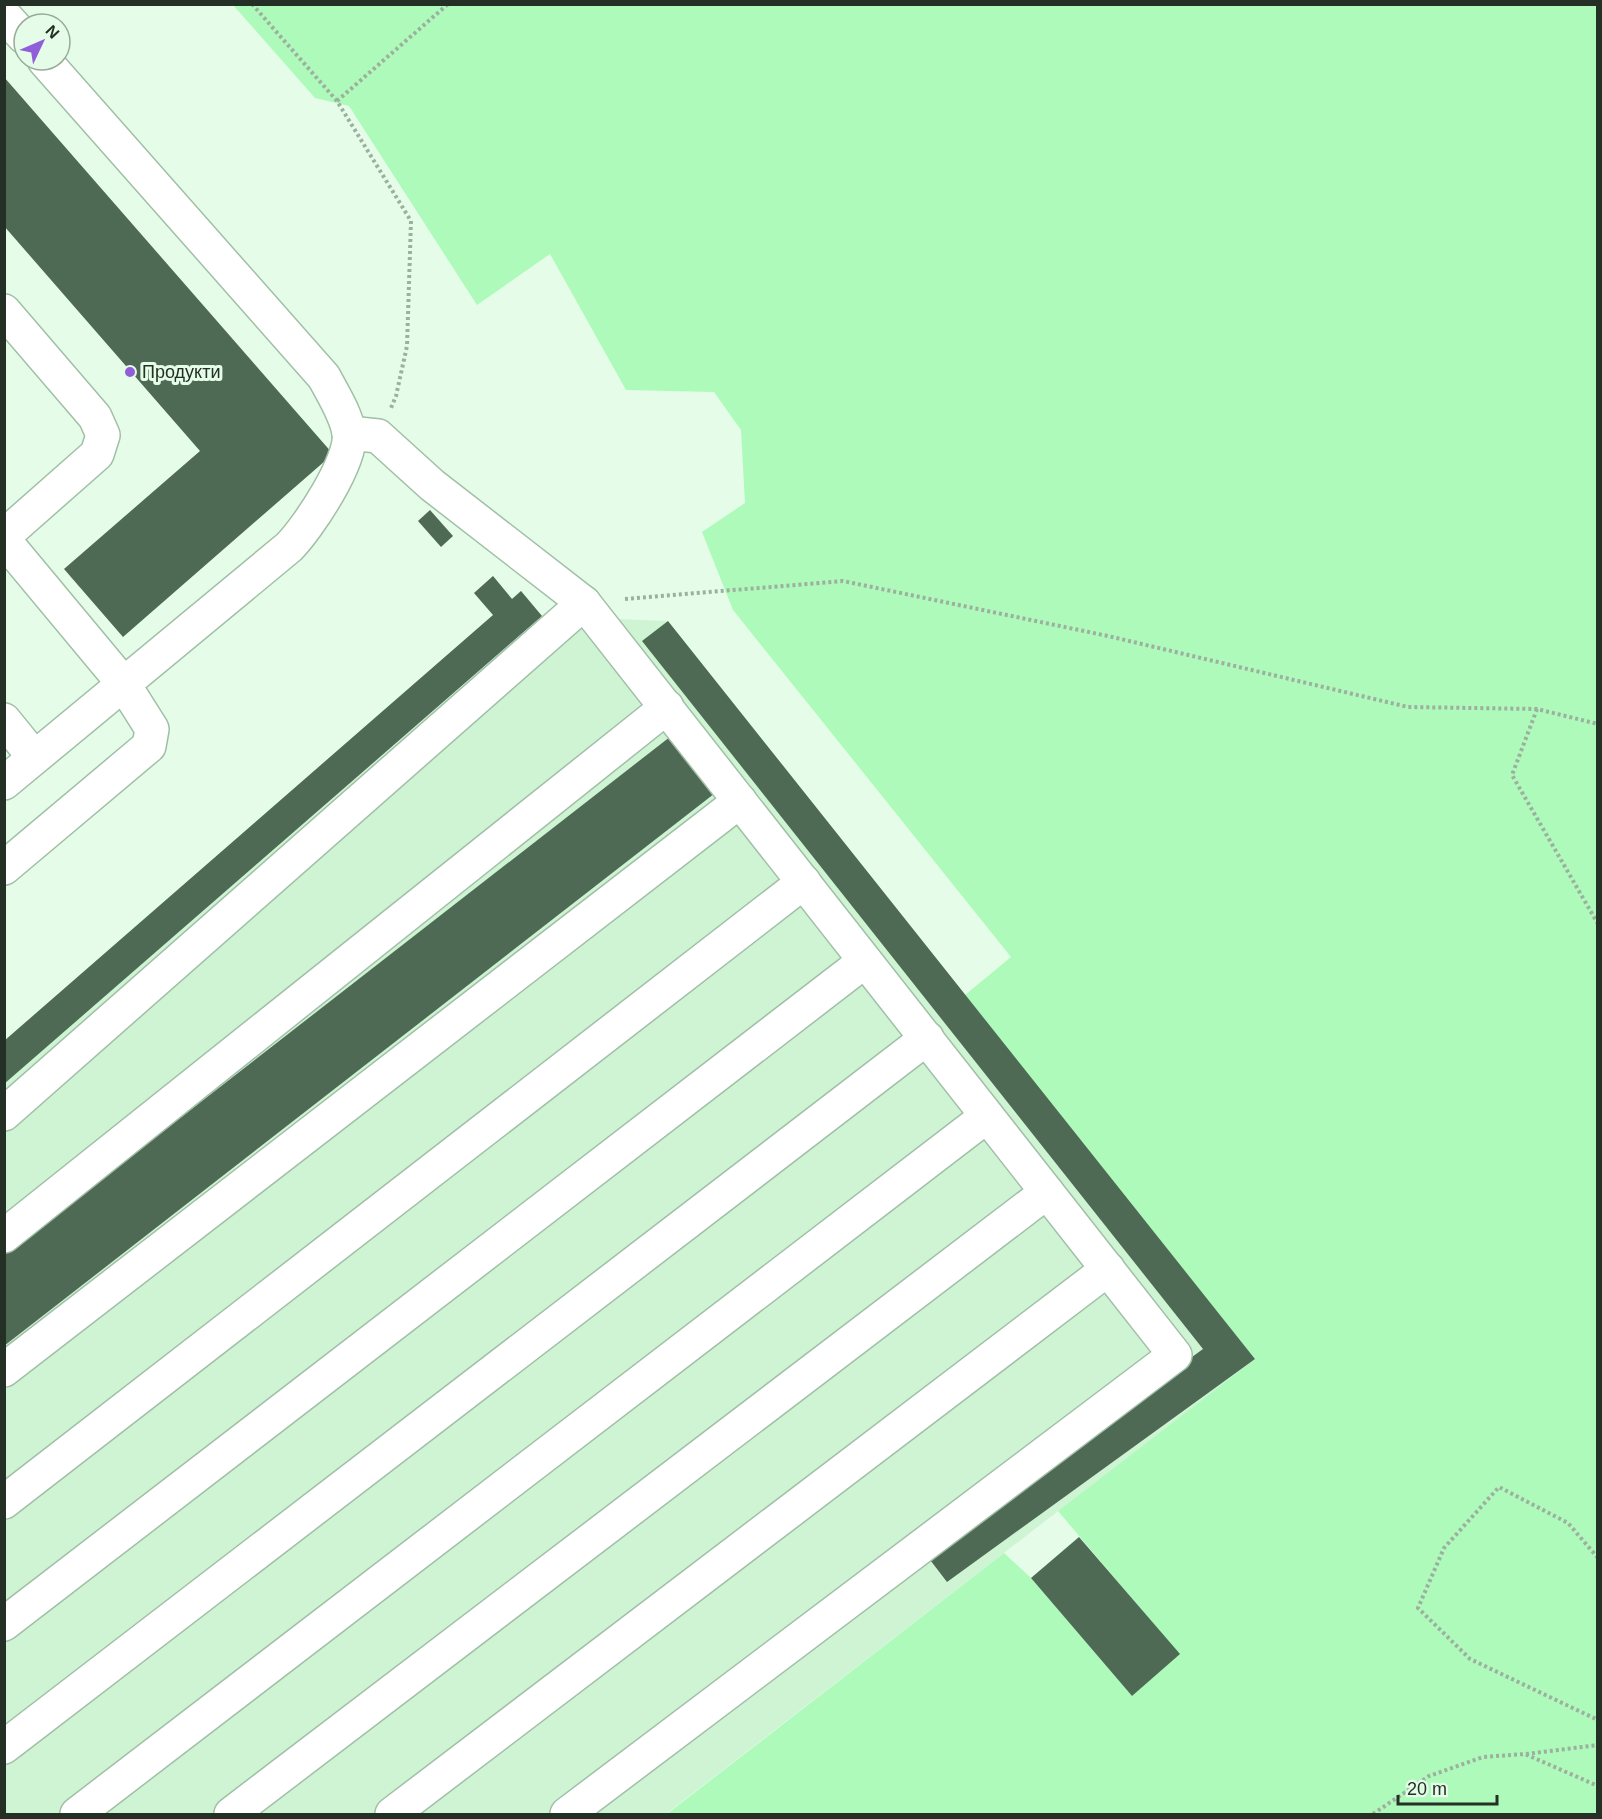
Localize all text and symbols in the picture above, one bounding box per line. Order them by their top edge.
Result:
north arrow [12,12,72,72]
text: N [42,22,63,42]
place label: Продукти [142,362,220,382]
marker: Продукти [123,365,137,379]
scale bar [1398,1768,1497,1806]
text: 20 m [1407,1779,1447,1799]

